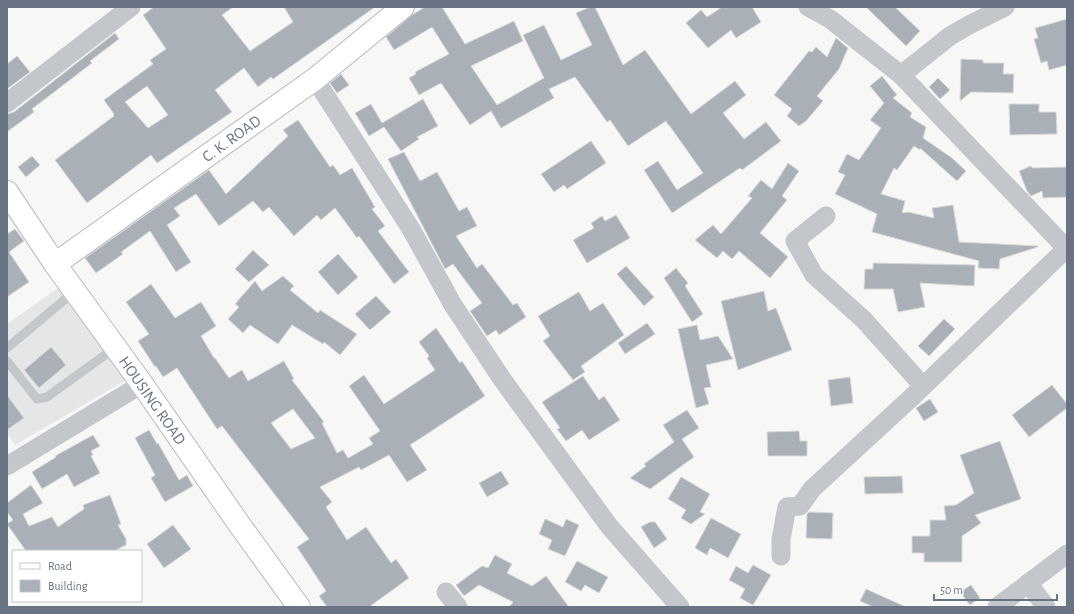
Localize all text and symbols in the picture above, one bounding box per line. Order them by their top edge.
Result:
street label: C. K. ROAD [199,112,264,165]
street label: HOUSING ROAD [116,353,189,448]
legend [12,550,142,602]
text: Road [48,560,72,572]
scale bar [934,576,1057,602]
text: Building [48,580,88,592]
text: 50 m [940,584,963,596]

